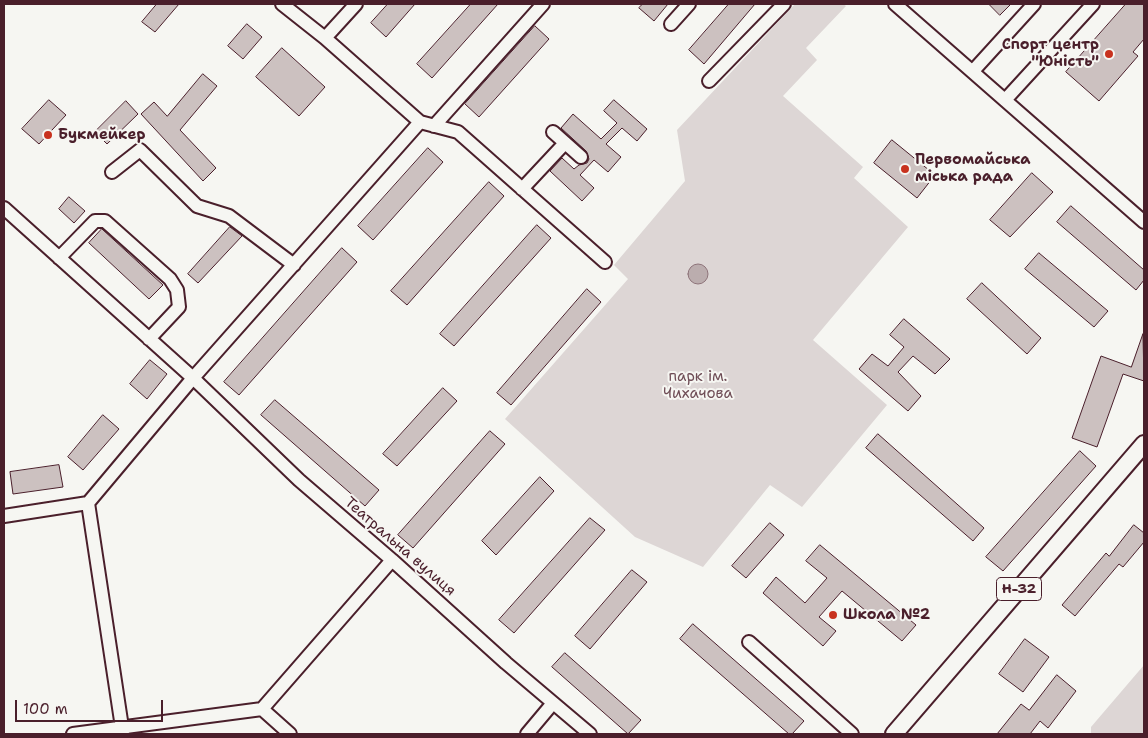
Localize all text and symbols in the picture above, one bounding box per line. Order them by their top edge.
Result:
place label: Спорт центр "Юність" [1002,36,1099,71]
marker: Спорт центр "Юність" [1103,48,1115,60]
place label: Букмейкер [58,126,145,144]
marker: Букмейкер [42,129,54,141]
place label: Первомайська міська рада [915,151,1031,186]
marker: Первомайська міська рада [899,163,911,175]
park label: парк ім. Чихачова [663,368,733,403]
street label: Театральна вулиця [341,494,459,600]
road number: Н-32 [996,578,1042,600]
place label: Школа №2 [843,606,930,624]
marker: Школа №2 [827,609,839,621]
scale bar [18,690,165,722]
text: 100 m [23,699,68,719]

